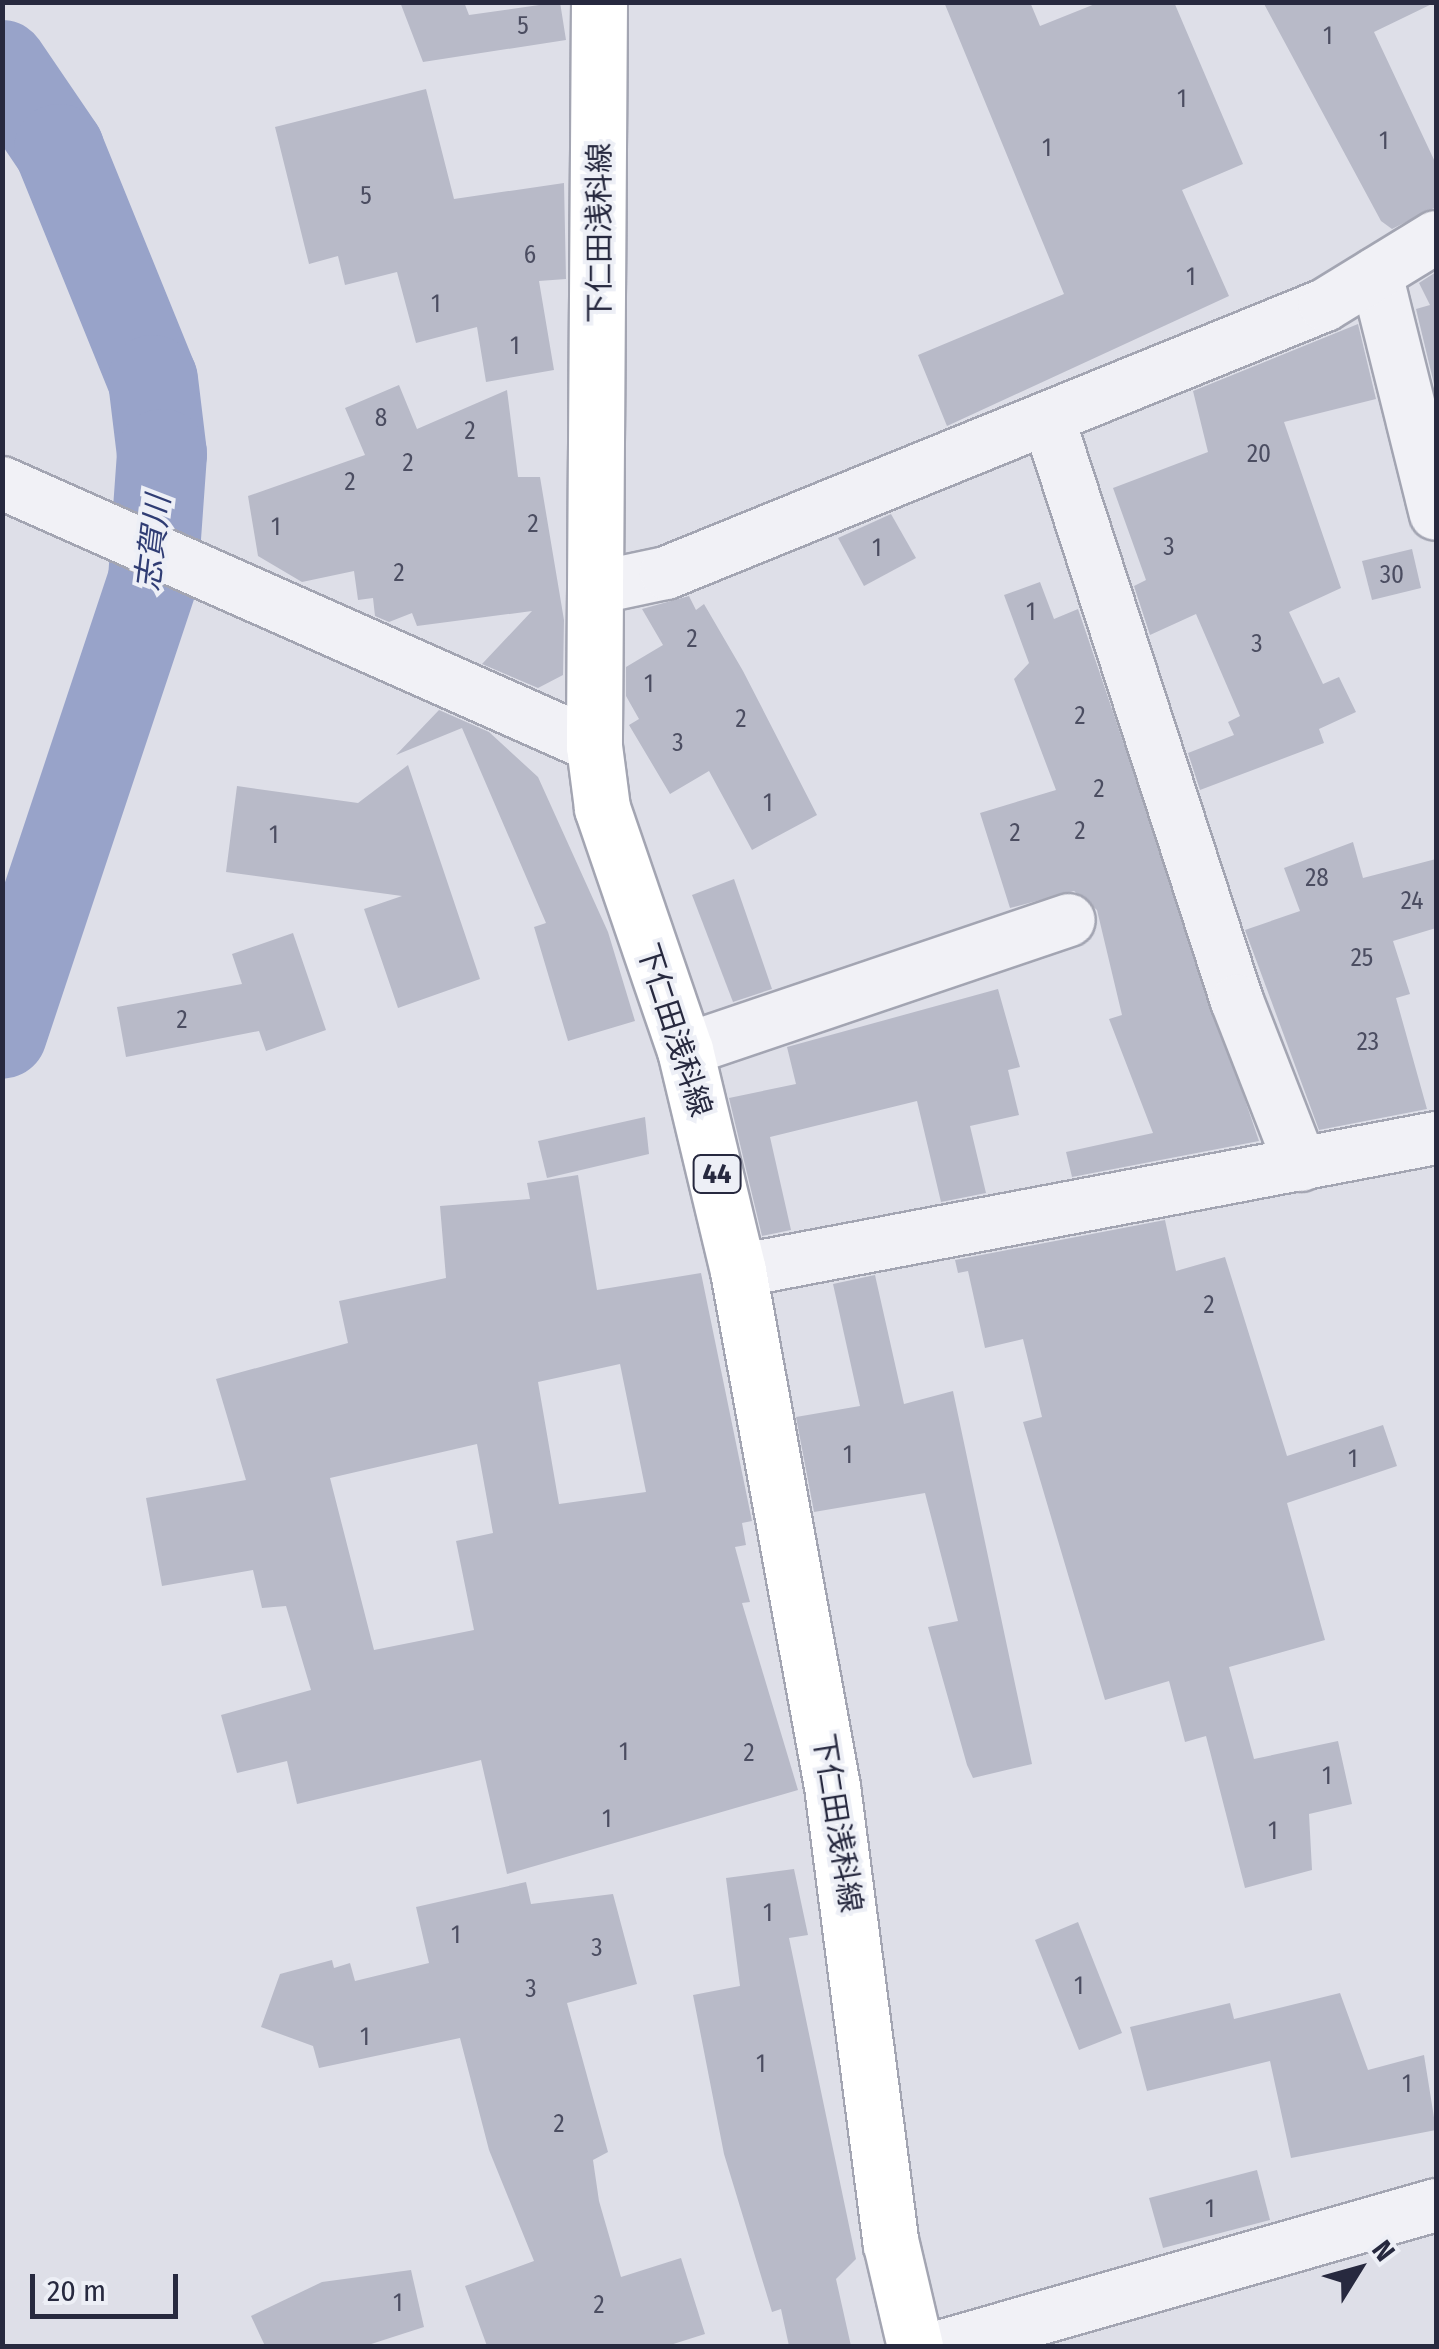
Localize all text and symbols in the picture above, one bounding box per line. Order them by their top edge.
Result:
house number: 5 [517,11,529,41]
house number: 1 [1323,21,1333,51]
house number: 1 [1177,84,1187,114]
house number: 1 [1379,126,1389,156]
house number: 1 [1042,133,1052,163]
street label: 下仁田浅科線 [582,143,618,323]
house number: 5 [360,181,372,211]
house number: 6 [524,240,536,270]
house number: 1 [1186,262,1196,292]
house number: 1 [431,289,441,319]
house number: 1 [510,331,520,361]
house number: 8 [375,403,387,433]
house number: 2 [464,416,476,446]
house number: 20 [1247,439,1271,469]
house number: 2 [402,448,414,478]
house number: 2 [344,467,356,497]
water label: 志賀川 [128,493,178,593]
house number: 2 [527,509,539,539]
house number: 1 [271,512,281,542]
house number: 3 [1163,532,1175,562]
house number: 1 [872,533,882,563]
house number: 2 [393,558,405,588]
house number: 30 [1380,560,1404,590]
house number: 1 [1026,597,1036,627]
house number: 2 [686,624,698,654]
house number: 3 [1251,629,1263,659]
house number: 1 [644,669,654,699]
house number: 2 [1074,701,1086,731]
house number: 2 [735,704,747,734]
house number: 3 [672,728,684,758]
house number: 2 [1093,774,1105,804]
house number: 1 [763,788,773,818]
house number: 2 [1074,816,1086,846]
house number: 2 [1009,818,1021,848]
house number: 1 [269,820,279,850]
house number: 28 [1305,863,1329,893]
house number: 24 [1401,886,1423,916]
street label: 下仁田浅科線 [629,939,719,1121]
house number: 25 [1351,943,1373,973]
house number: 2 [176,1005,188,1035]
house number: 23 [1357,1027,1379,1057]
road number: 44 [692,1151,742,1197]
house number: 2 [1203,1290,1215,1320]
house number: 1 [843,1440,853,1470]
house number: 1 [1348,1444,1358,1474]
street label: 下仁田浅科線 [805,1731,869,1915]
house number: 1 [619,1737,629,1767]
house number: 2 [743,1738,755,1768]
house number: 1 [1322,1761,1332,1791]
house number: 1 [602,1804,612,1834]
house number: 1 [1268,1816,1278,1846]
house number: 1 [763,1898,773,1928]
house number: 1 [451,1920,461,1950]
house number: 3 [591,1933,603,1963]
house number: 1 [1074,1971,1084,2001]
house number: 3 [525,1974,537,2004]
house number: 1 [360,2022,370,2052]
house number: 1 [756,2049,766,2079]
house number: 1 [1402,2069,1412,2099]
house number: 2 [553,2109,565,2139]
house number: 1 [1205,2194,1215,2224]
north arrow [1309,2219,1409,2319]
text: N [1365,2234,1402,2267]
scale bar [35,2254,182,2316]
text: 20 m [47,2273,106,2309]
house number: 1 [393,2288,403,2318]
house number: 2 [593,2290,605,2320]

